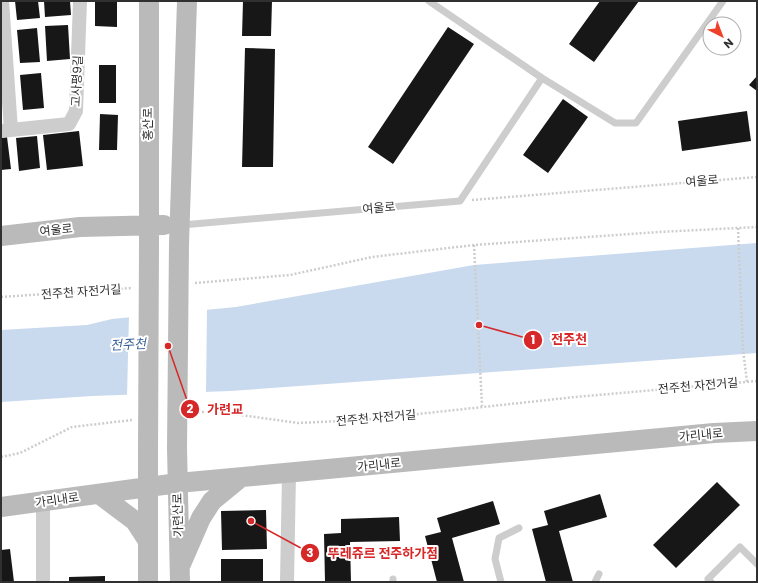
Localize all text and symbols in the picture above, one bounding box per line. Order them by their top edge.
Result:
north arrow [702,16,742,56]
text: N [720,35,737,52]
street label: 고사평9길 [67,55,86,107]
street label: 홍산로 [139,107,156,141]
street label: 여울로 [685,171,719,190]
street label: 여울로 [362,198,396,217]
street label: 여울로 [39,219,73,240]
street label: 전주천 자전거길 [40,280,122,303]
callout: 전주천 [523,327,595,352]
text: 전주천 [551,330,587,349]
text: 1 [531,331,535,348]
water label: 전주천 [110,334,147,355]
street label: 전주천 자전거길 [657,374,739,397]
callout: 가련교 [180,397,251,422]
text: 2 [187,400,194,417]
text: 가련교 [207,400,243,419]
street label: 전주천 자전거길 [335,406,417,429]
street label: 가리내로 [678,424,724,445]
street label: 가리내로 [356,454,402,475]
street label: 가리내로 [34,488,80,511]
street label: 가련산로 [169,493,186,537]
callout: 뚜레쥬르 전주하가점 [300,541,446,566]
text: 3 [306,544,314,561]
text: 뚜레쥬르 전주하가점 [328,544,438,563]

